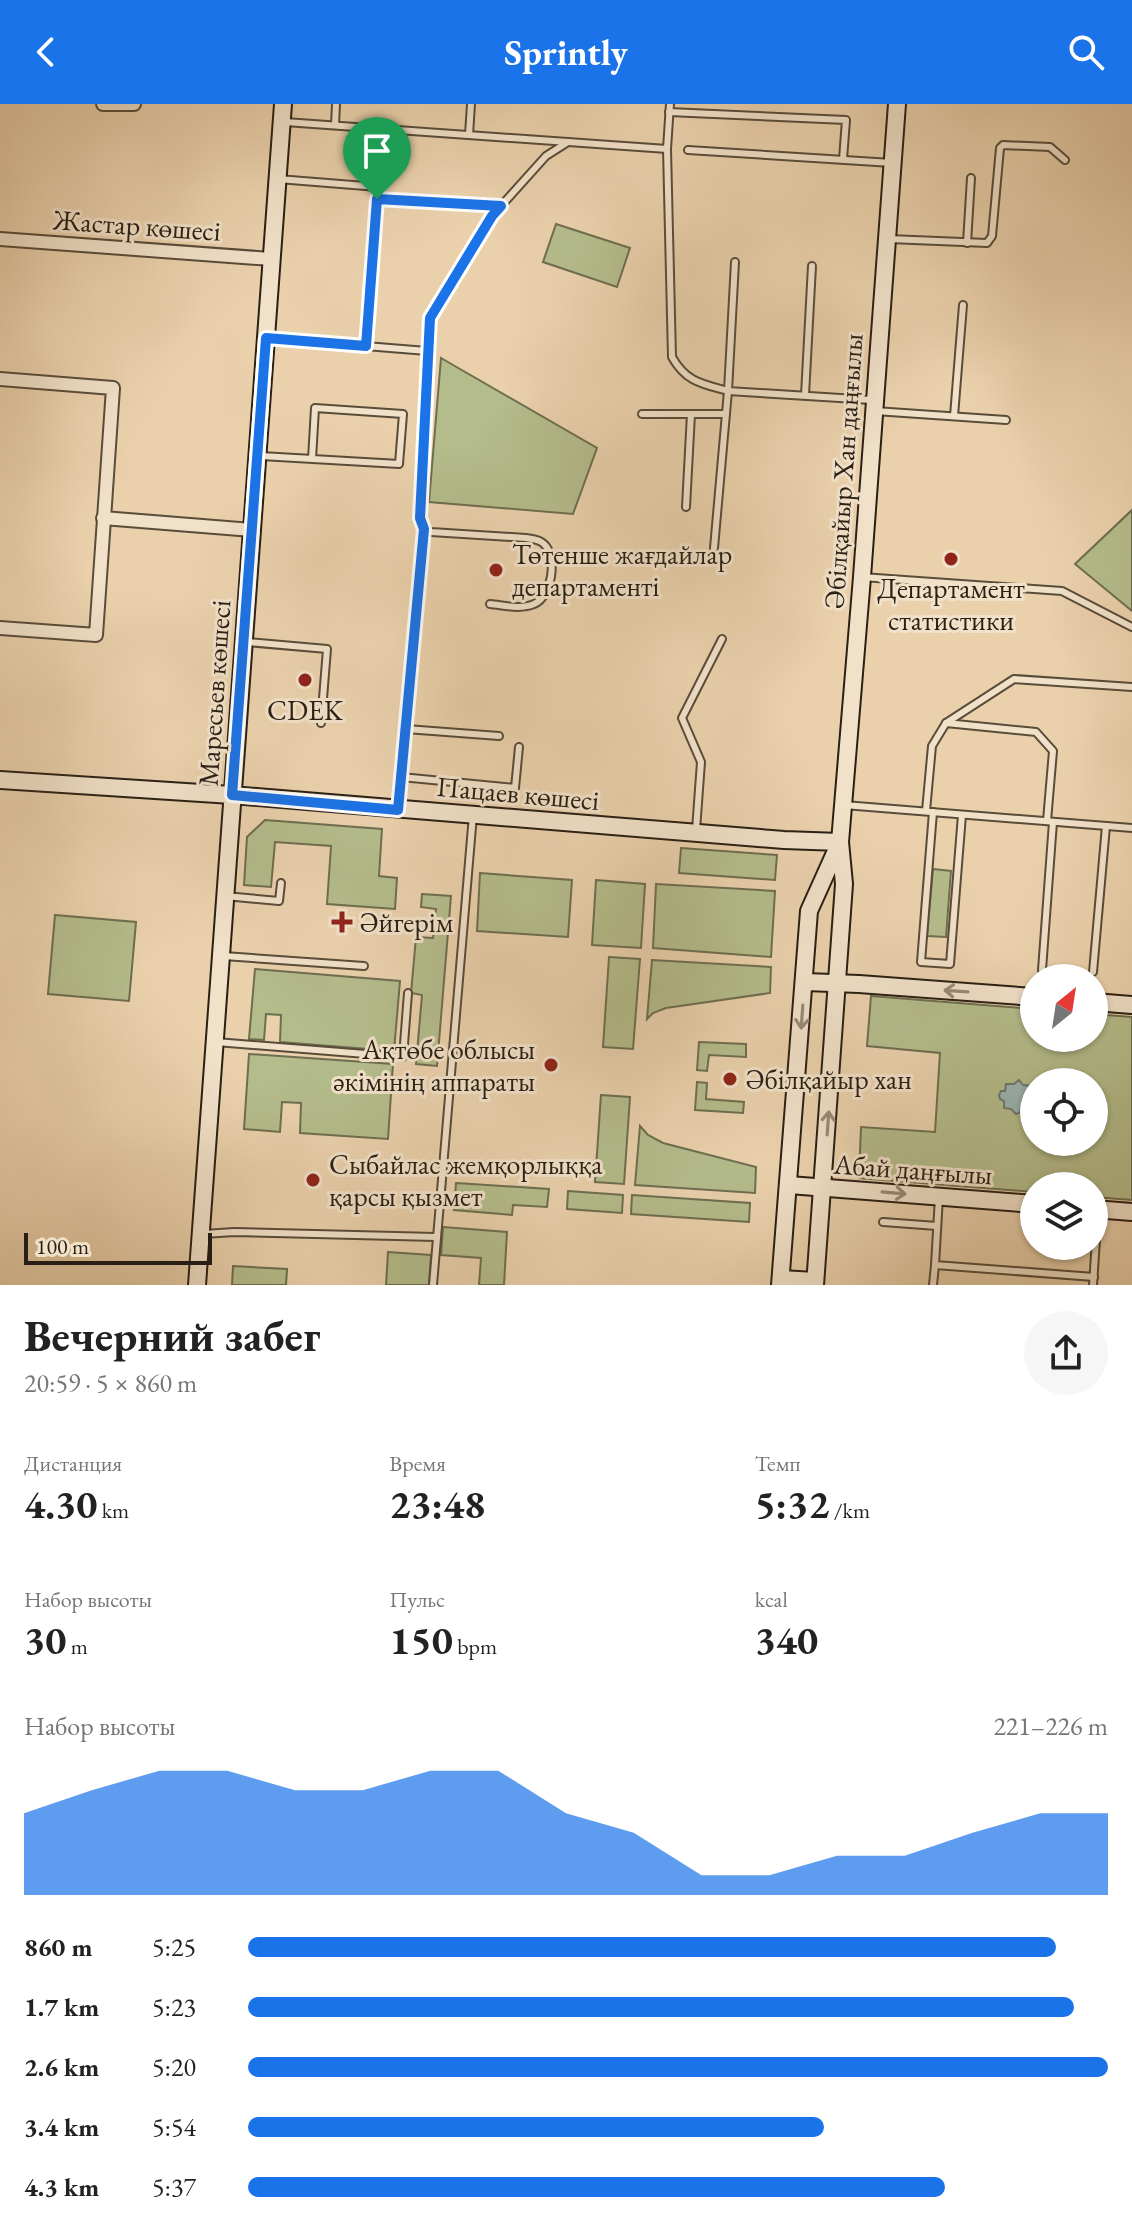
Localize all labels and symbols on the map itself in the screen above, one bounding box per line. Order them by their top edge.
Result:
pin [343,117,411,199]
street label: Жастар көшесі [51,201,222,249]
street label: Әбілқайыр Хан даңғылы [815,332,871,610]
place label: Төтенше жағдайлар департаменті [512,536,732,604]
marker: Департамент статистики [942,550,960,568]
marker: Төтенше жағдайлар департаменті [487,561,505,579]
place label: Департамент статистики [877,570,1025,638]
street label: Маресьев көшесі [190,599,238,787]
marker: CDEK [296,671,314,689]
place label: CDEK [267,692,344,728]
street label: Пацаев көшесі [435,768,601,818]
place label: Әйгерім [360,904,454,940]
marker: Әйгерім [331,911,353,933]
north arrow [1020,964,1108,1052]
one-way arrow [943,983,970,998]
one-way arrow [794,1003,809,1030]
place label: Ақтөбе облысы әкімінің аппараты [333,1031,535,1099]
marker: Ақтөбе облысы әкімінің аппараты [542,1056,560,1074]
place label: Әбілқайыр хан [746,1061,912,1097]
marker: Әбілқайыр хан [721,1070,739,1088]
one-way arrow [821,1111,836,1137]
street label: Абай даңғылы [831,1145,994,1193]
place label: Сыбайлас жемқорлыққа қарсы қызмет [329,1146,603,1214]
marker: Сыбайлас жемқорлыққа қарсы қызмет [304,1171,322,1189]
one-way arrow [880,1186,907,1201]
scale bar [24,1229,212,1265]

